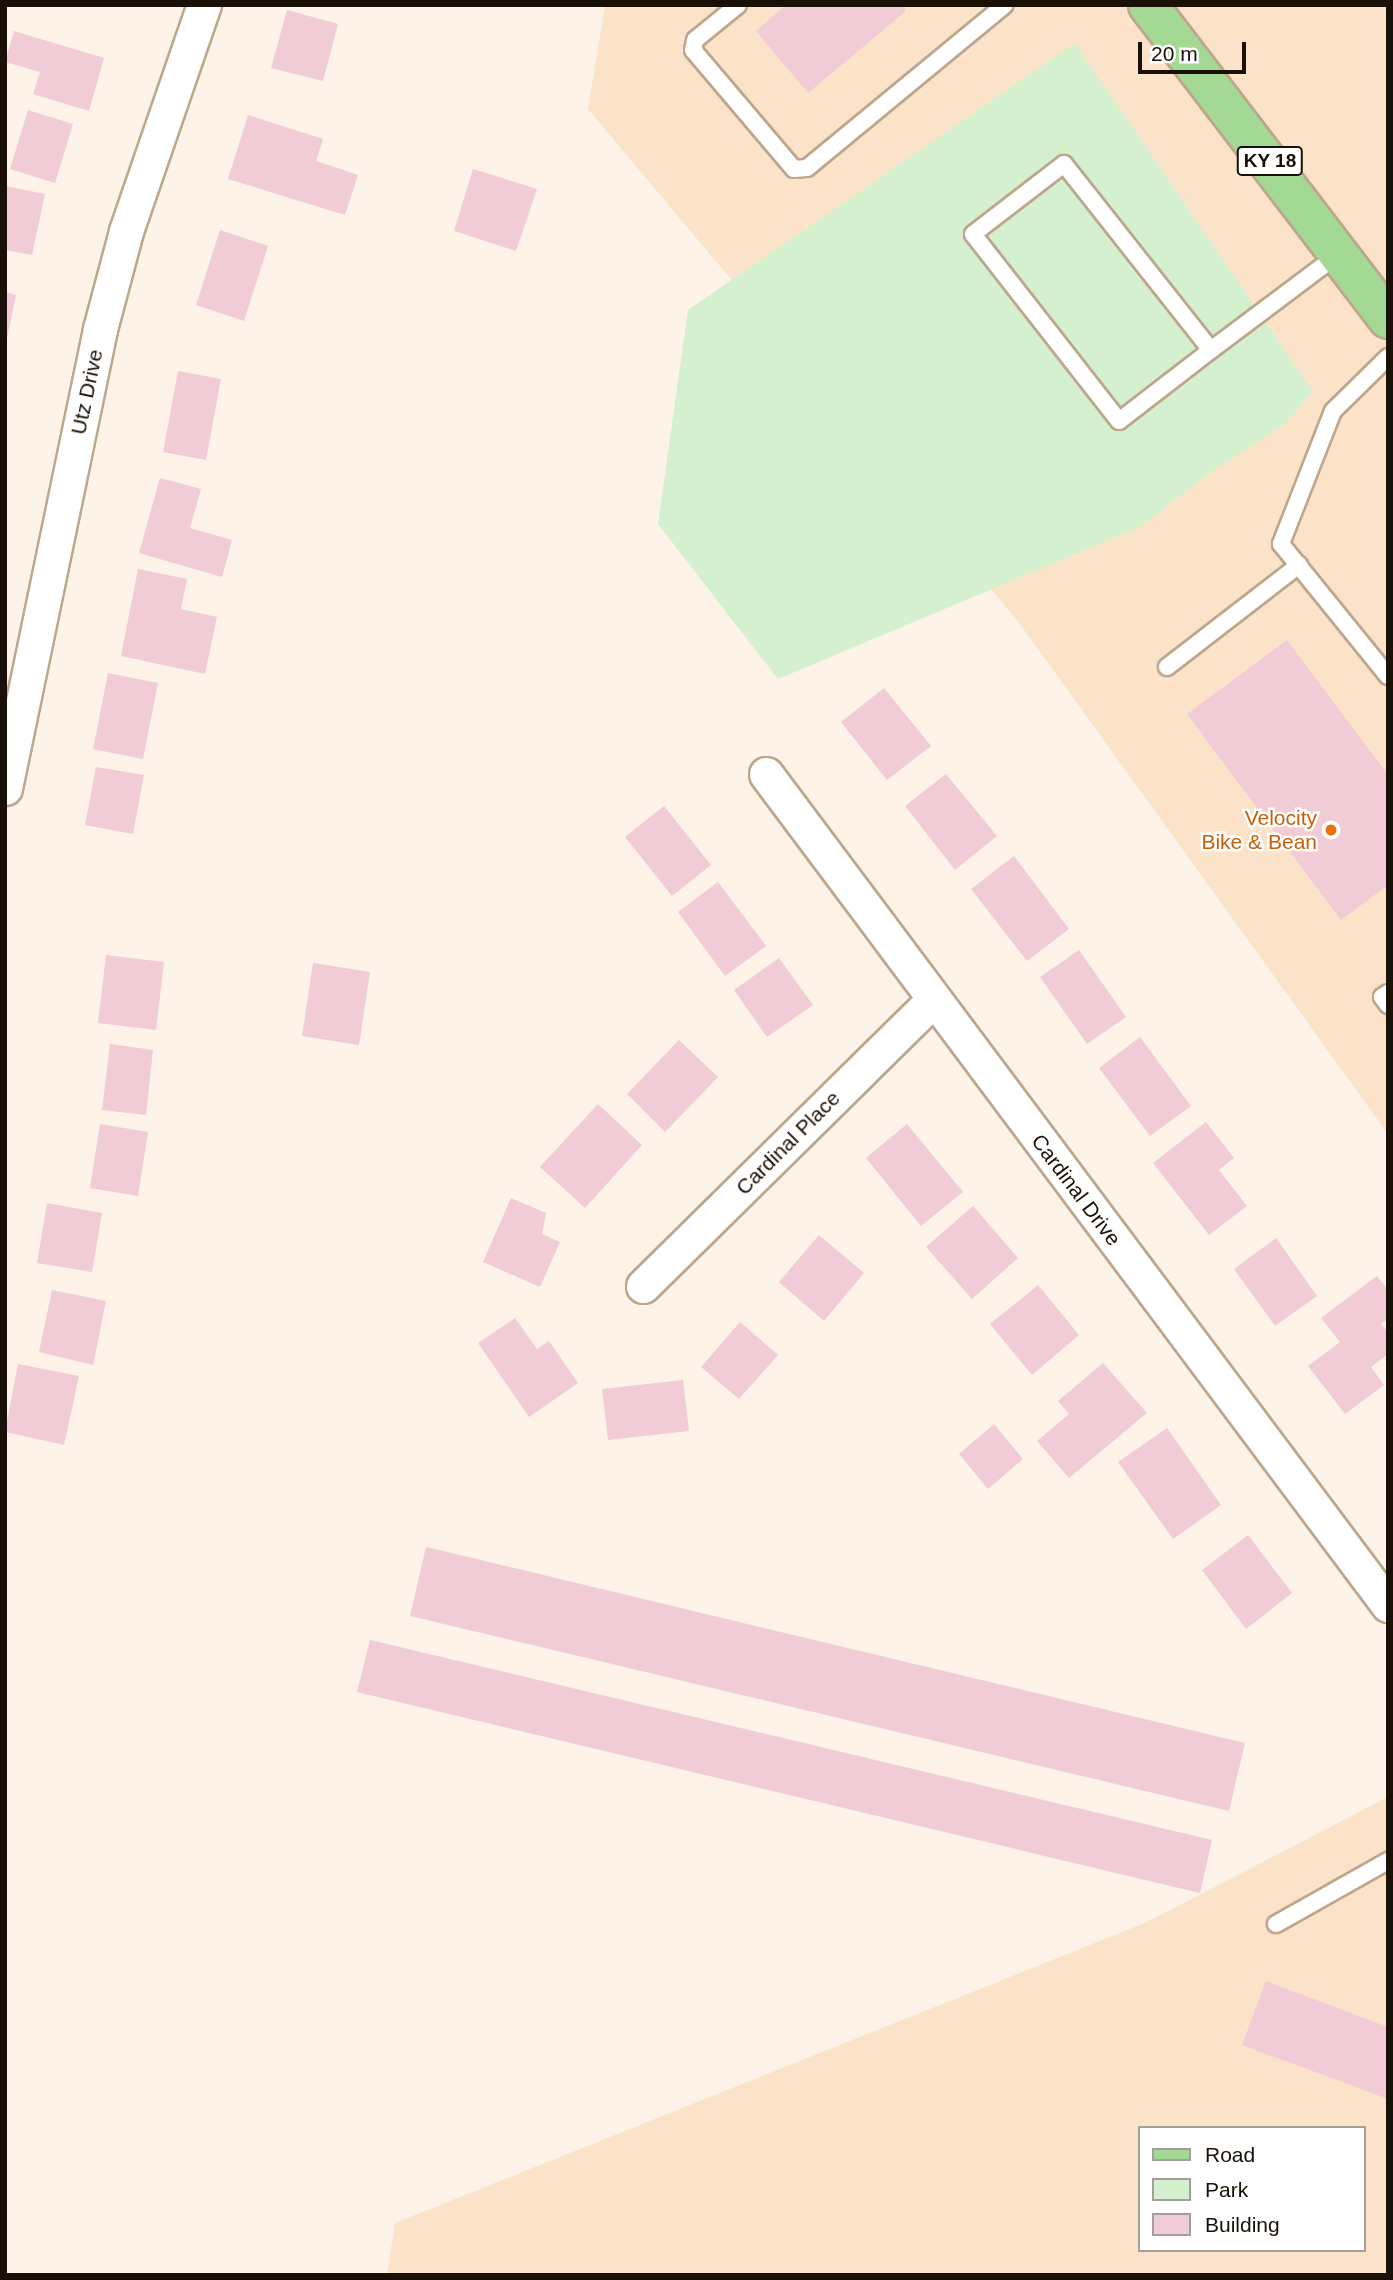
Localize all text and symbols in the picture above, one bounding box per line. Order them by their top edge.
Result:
scale bar [1141,28,1250,72]
text: 20 m [1151,42,1198,65]
road number: KY 18 [1235,146,1305,176]
street label: Utz Drive [66,347,108,437]
place label: Velocity Bike & Bean [1201,805,1317,855]
marker: Velocity Bike & Bean [1323,822,1339,838]
street label: Cardinal Place [731,1086,845,1200]
street label: Cardinal Drive [1026,1129,1126,1251]
legend [1138,2126,1365,2252]
text: Road [1205,2143,1255,2166]
text: Park [1205,2178,1248,2201]
text: Building [1205,2213,1280,2236]

